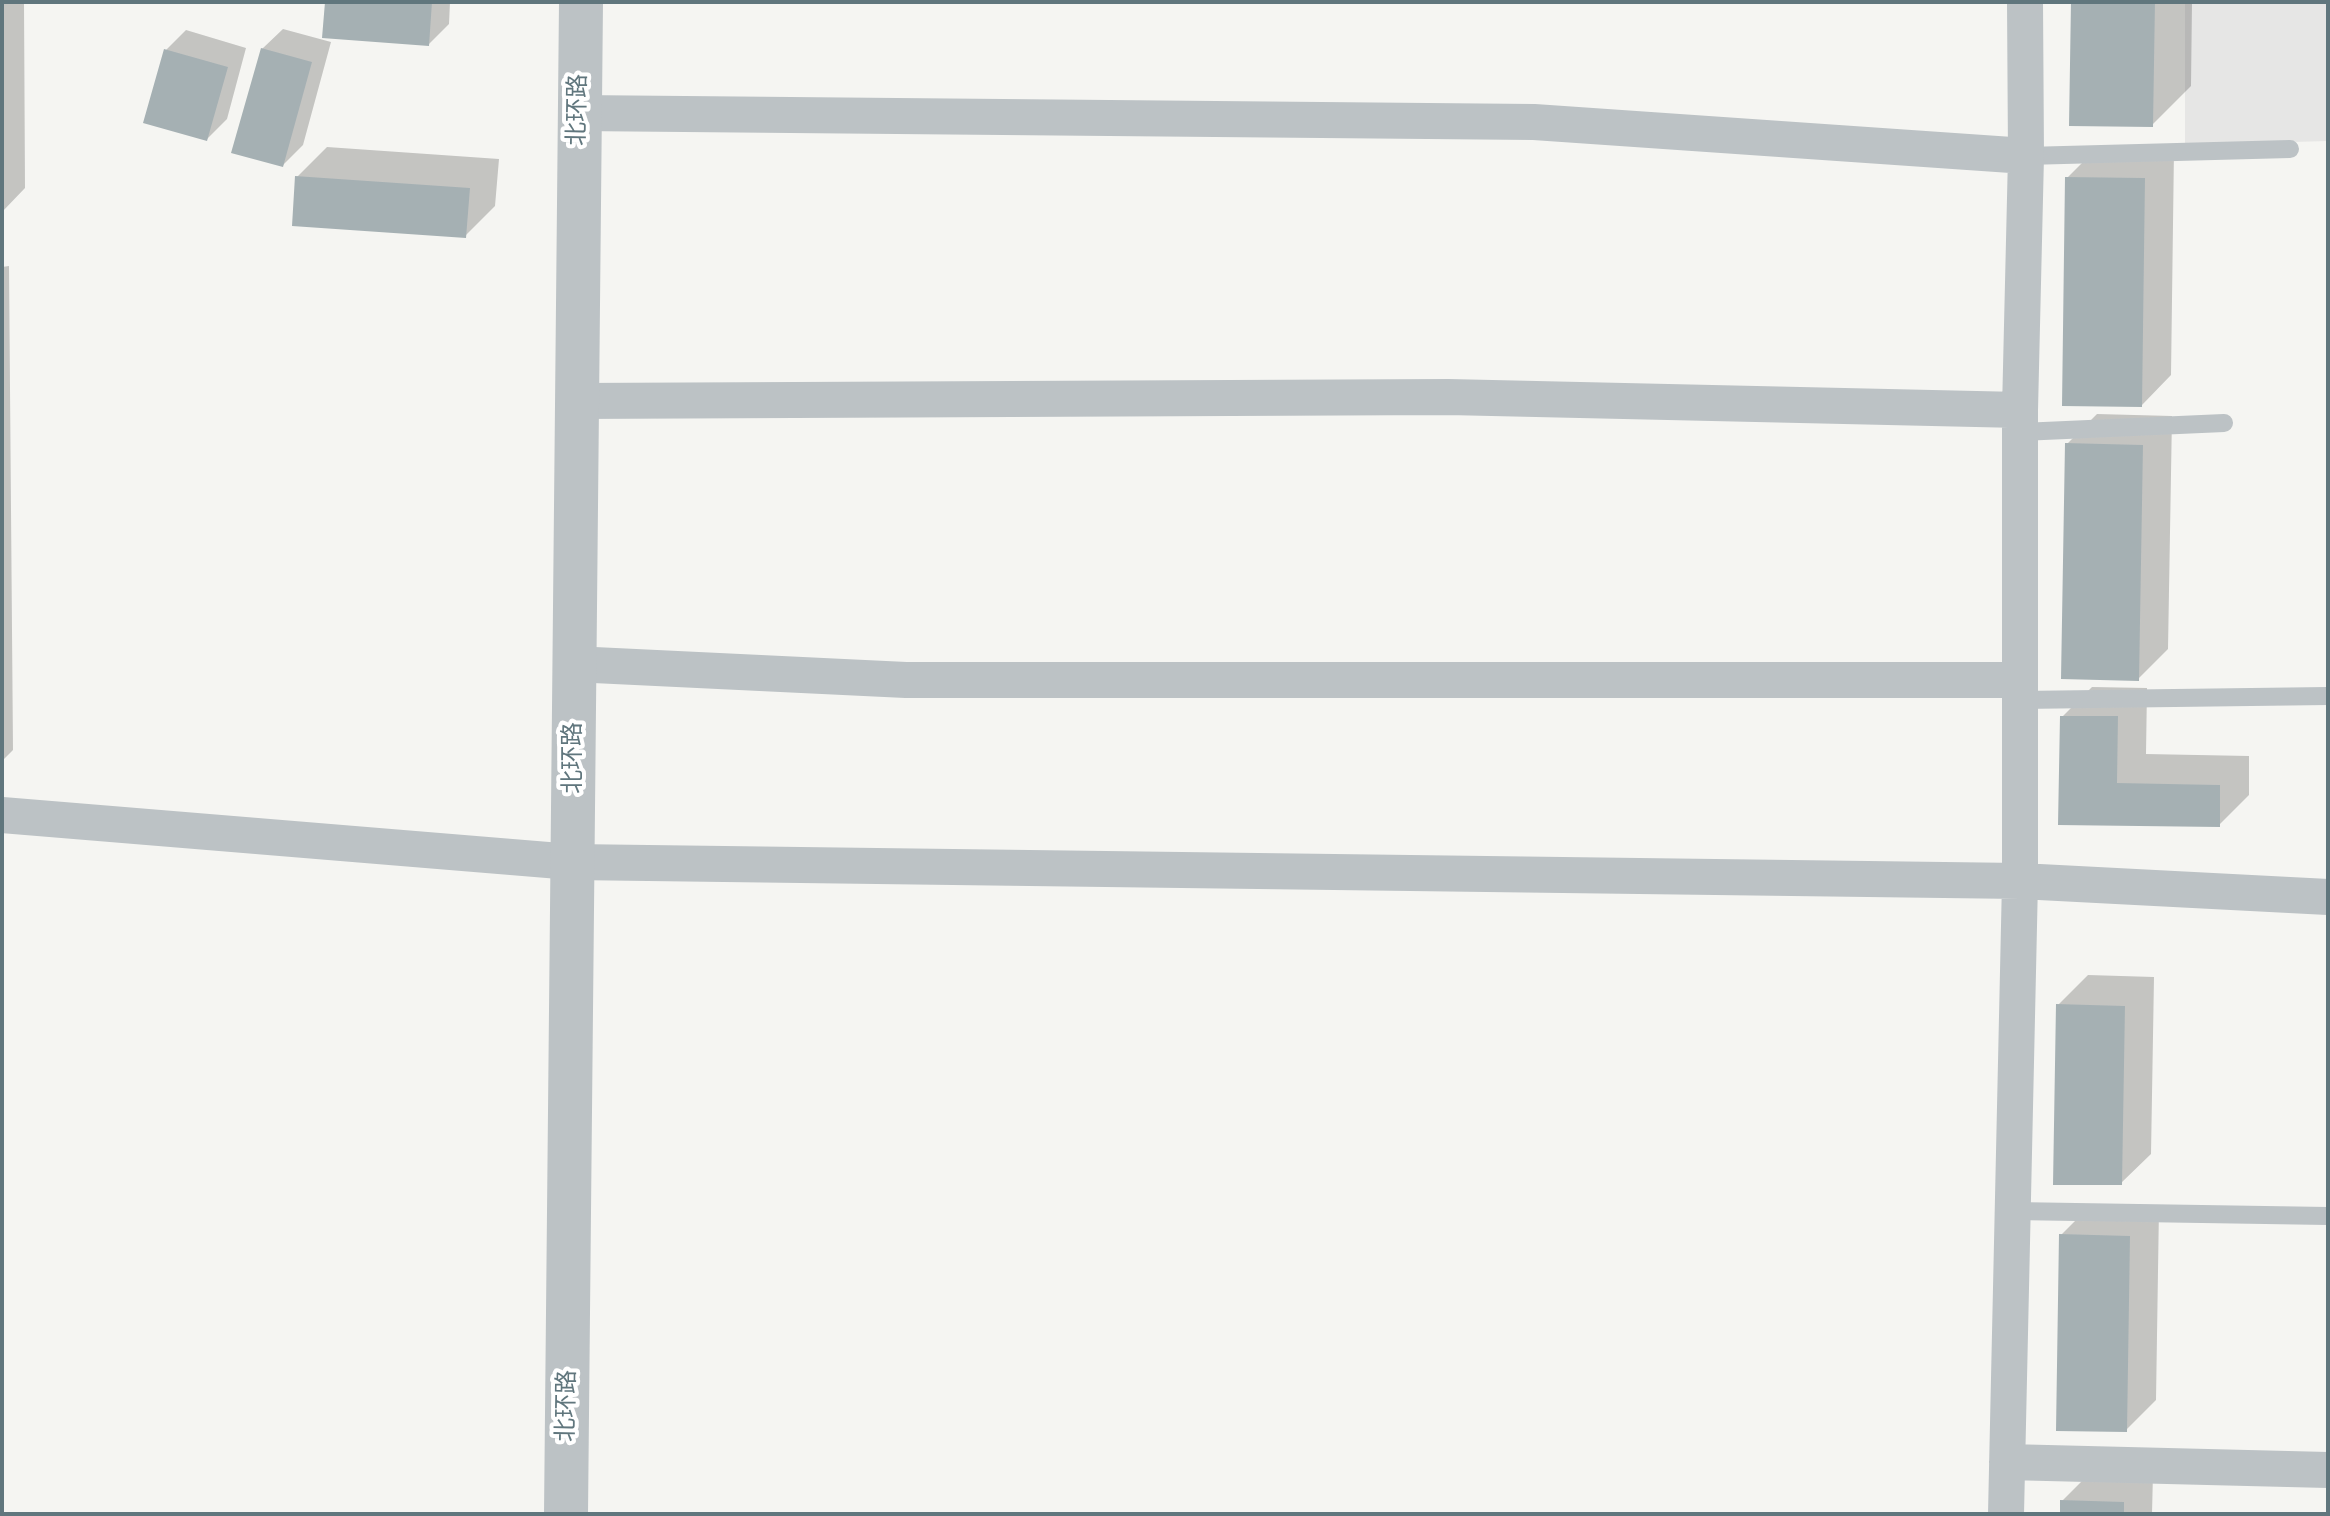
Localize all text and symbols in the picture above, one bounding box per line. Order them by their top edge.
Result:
street label: 北环路 [563,74,593,146]
street label: 北环路 [559,722,587,794]
street label: 北环路 [552,1370,582,1442]

